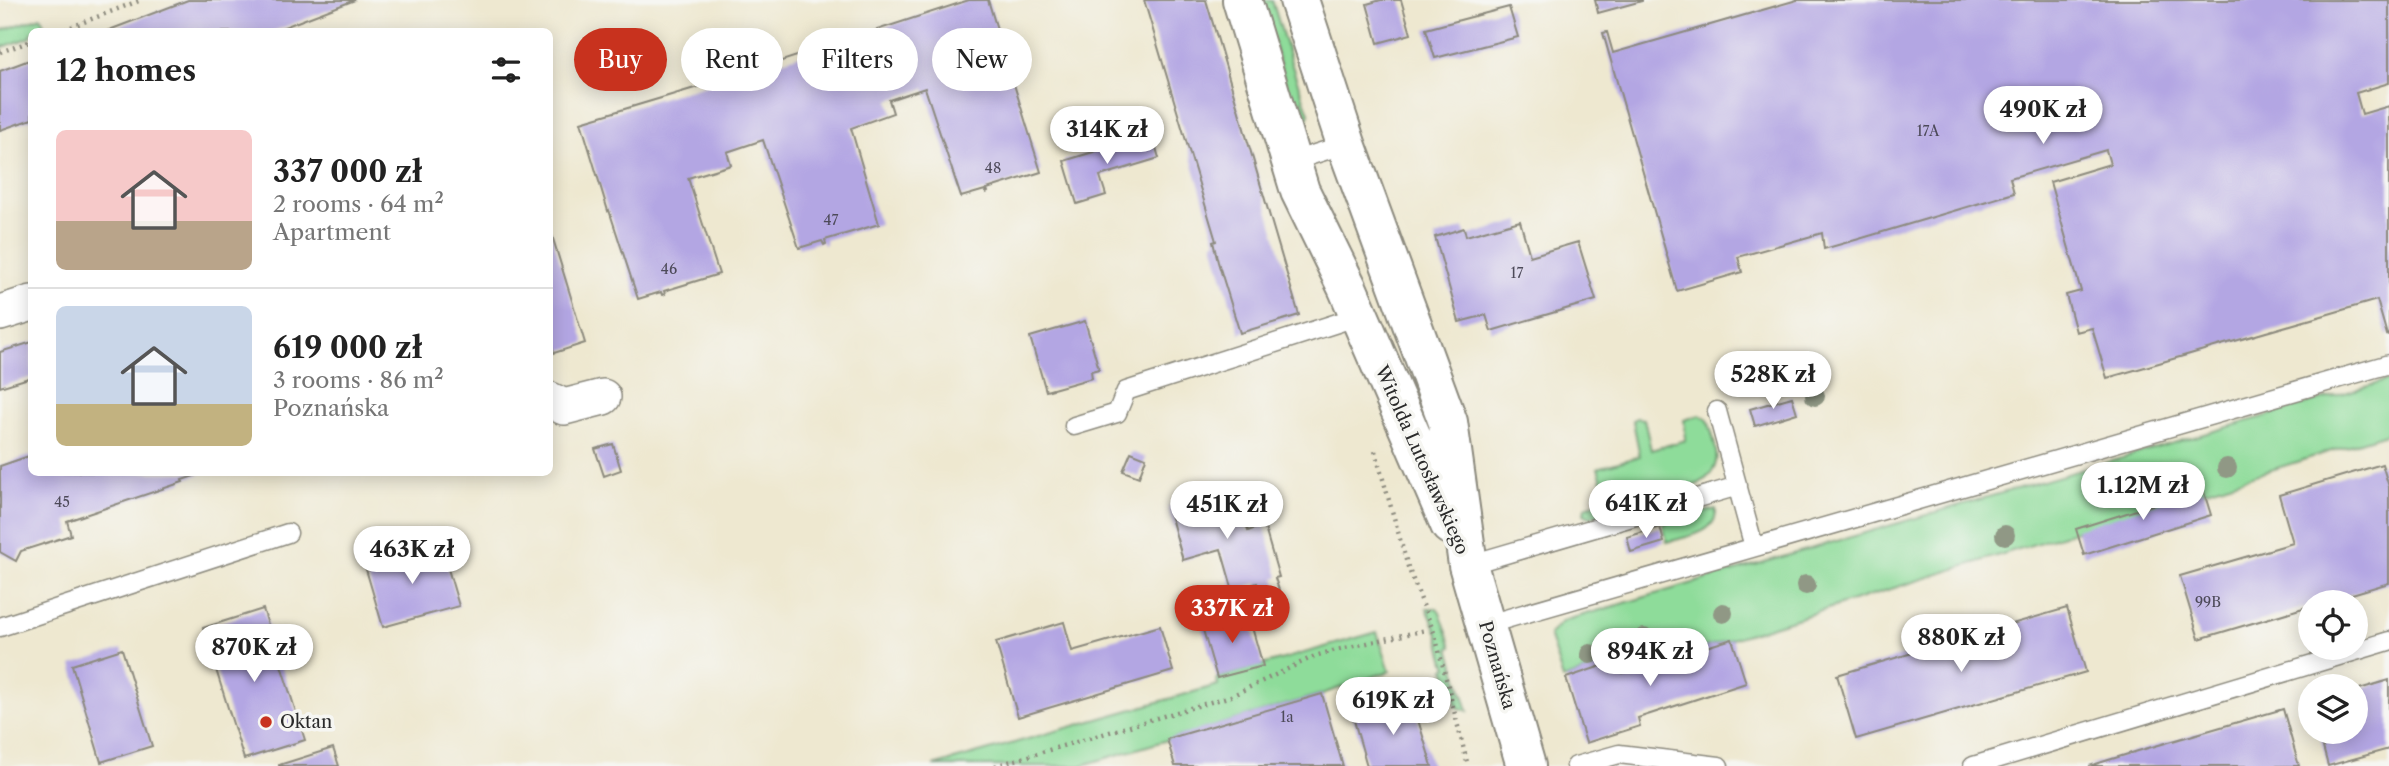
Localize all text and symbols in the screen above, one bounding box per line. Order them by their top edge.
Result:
chip: Buy [574,28,667,91]
chip: Rent [681,28,783,91]
chip: Filters [797,28,918,91]
chip: New [932,28,1032,91]
icon: filters [487,51,525,89]
text: 12 homes [56,52,196,89]
pin: 490K zł [1978,86,2108,146]
text: 490K zł [2000,95,2086,123]
pin: 314K zł [1042,106,1172,166]
text: 314K zł [1066,115,1148,143]
house number: 17A [1917,122,1940,140]
text: 337 000 zł [273,153,423,190]
icon: home [112,158,196,242]
house number: 48 [985,159,1001,177]
text: 2 rooms · 64 m² [273,190,444,218]
house number: 47 [824,211,839,229]
text: Apartment [273,218,391,246]
house number: 46 [661,260,677,278]
house number: 17 [1511,264,1523,282]
text: 619 000 zł [273,329,422,366]
icon: home [112,334,196,418]
pin: 528K zł [1708,352,1838,411]
text: 528K zł [1730,360,1816,388]
street label: Witolda Lutosławskiego [1370,361,1474,558]
text: 3 rooms · 86 m² [273,366,444,394]
text: Poznańska [273,394,389,422]
pin: 1.12M zł [2071,462,2215,522]
text: 1.12M zł [2097,471,2189,499]
pin: 641K zł [1581,480,1711,540]
pin: 451K zł [1162,482,1292,541]
text: 641K zł [1605,489,1687,517]
text: 451K zł [1186,490,1268,518]
house number: 45 [54,493,70,511]
pin: 463K zł [347,526,477,586]
text: 463K zł [369,535,455,563]
pin: 337K zł [1167,586,1297,645]
map controls [2298,590,2368,744]
button: locate [2298,590,2368,660]
house number: 99B [2195,593,2221,611]
text: 337K zł [1191,594,1273,622]
pin: 880K zł [1896,614,2026,674]
street label: Poznańska [1474,618,1520,712]
text: 880K zł [1917,623,2005,651]
pin: 870K zł [189,624,319,684]
pin: 894K zł [1585,628,1715,688]
text: 870K zł [211,633,297,661]
text: 894K zł [1607,637,1693,665]
button: layers [2298,674,2368,744]
pin: 619K zł [1328,678,1458,737]
text: 619K zł [1352,686,1434,714]
house number: 1a [1280,708,1294,726]
place label: Oktan [280,711,332,733]
marker: Oktan [258,714,274,730]

